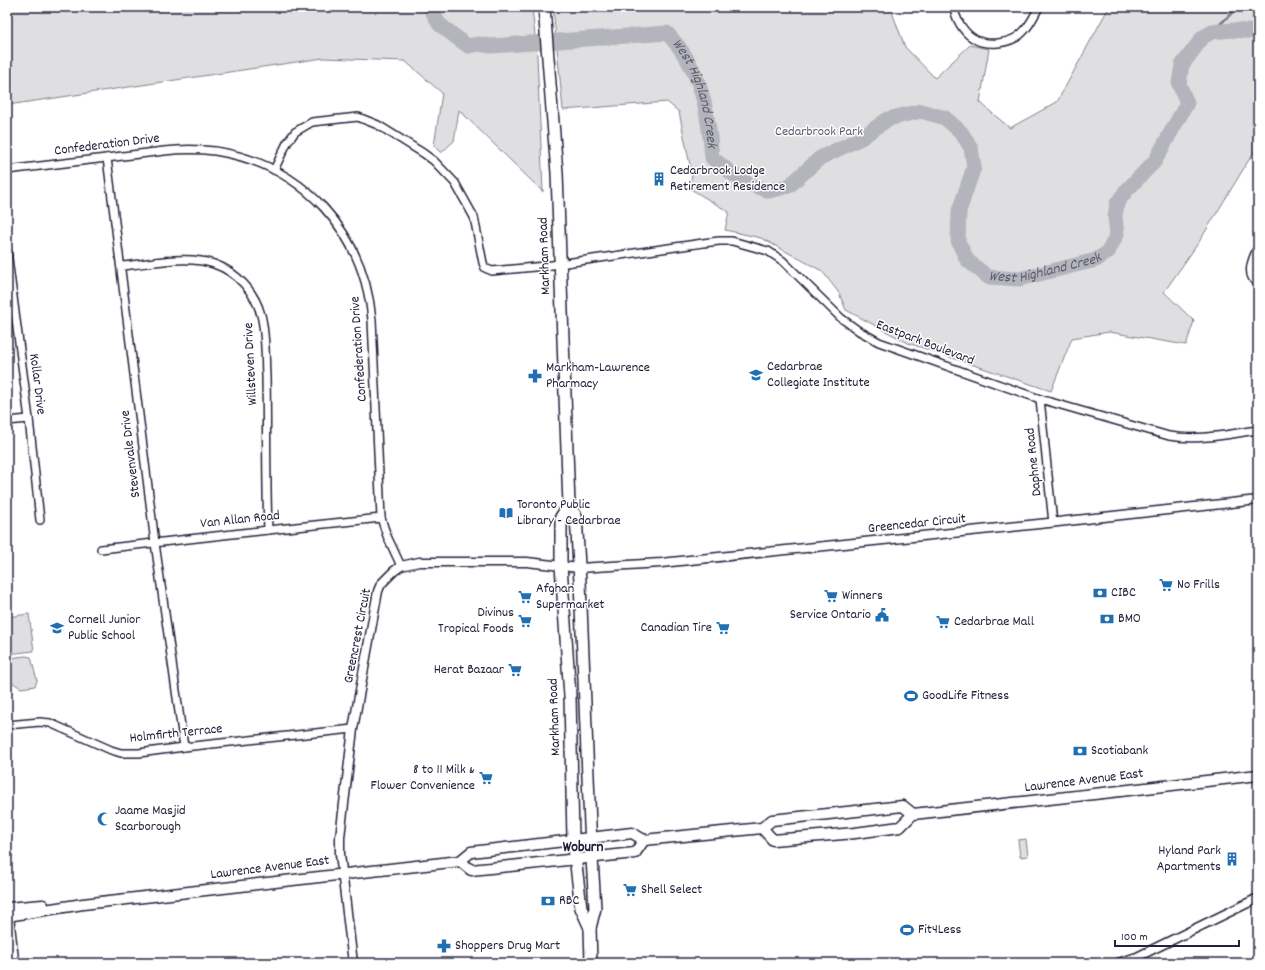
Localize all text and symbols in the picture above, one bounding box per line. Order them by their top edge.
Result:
water label: West Highland Creek [666,34,722,151]
park label: Cedarbrook Park [775,122,863,142]
street label: Confederation Drive [53,129,161,161]
place label: Cedarbrook Lodge Retirement Residence [670,161,785,197]
building icon: Cedarbrook Lodge Retirement Residence [651,171,667,187]
street label: Markham Road [534,217,556,295]
water label: West Highland Creek [988,247,1108,290]
street label: Confederation Drive [345,296,373,402]
street label: Eastpark Boulevard [873,315,977,371]
street label: Willsteven Drive [239,322,263,406]
street label: Kollar Drive [23,352,51,416]
place label: Cedarbrae Collegiate Institute [767,357,870,393]
place label: Markham-Lawrence Pharmacy [546,358,650,394]
school or university icon: Cedarbrae Collegiate Institute [748,367,764,383]
pharmacy icon: Markham-Lawrence Pharmacy [527,368,543,384]
street label: Stevenvale Drive [116,409,146,499]
street label: Daphne Road [1020,427,1048,497]
place label: Toronto Public Library - Cedarbrae [517,495,621,531]
library icon: Toronto Public Library - Cedarbrae [498,505,514,521]
street label: Van Allan Road [199,506,281,534]
street label: Greencedar Circuit [867,509,967,539]
place label: No Frills [1177,575,1220,595]
supermarket icon: No Frills [1158,577,1174,593]
place label: Afghan Supermarket [536,579,604,615]
place label: CIBC [1111,583,1136,603]
bank icon: CIBC [1092,585,1108,601]
place label: Winners [842,586,883,606]
street label: Greencrest Circuit [339,587,377,685]
supermarket icon: Winners [823,588,839,604]
supermarket icon: Afghan Supermarket [517,589,533,605]
place label: Divinus Tropical Foods [438,603,514,639]
place label: Service Ontario [790,605,871,625]
public building icon: Service Ontario [874,607,890,623]
place label: BMO [1118,609,1141,629]
place label: Cornell Junior Public School [68,610,141,646]
bank icon: BMO [1099,611,1115,627]
place label: Cedarbrae Mall [954,612,1035,632]
supermarket icon: Divinus Tropical Foods [517,613,533,629]
supermarket icon: Cedarbrae Mall [935,614,951,630]
place label: Canadian Tire [641,618,712,638]
school or university icon: Cornell Junior Public School [49,620,65,636]
supermarket icon: Canadian Tire [715,620,731,636]
place label: Herat Bazaar [434,660,505,680]
supermarket icon: Herat Bazaar [507,662,523,678]
street label: Markham Road [544,678,566,756]
place label: GoodLife Fitness [922,686,1009,706]
sports icon: GoodLife Fitness [903,688,919,704]
street label: Holmfirth Terrace [129,719,223,749]
place label: Scotiabank [1091,741,1148,761]
bank icon: Scotiabank [1072,743,1088,759]
place label: 8 to 11 Milk & Flower Convenience [371,760,475,796]
street label: Lawrence Avenue East [1023,764,1145,798]
supermarket icon: 8 to 11 Milk & Flower Convenience [478,770,494,786]
place label: Jaame Masjid Scarborough [115,801,186,837]
mosque icon: Jaame Masjid Scarborough [96,811,112,827]
district label: Woburn [563,837,603,859]
place label: Hyland Park Apartments [1157,841,1221,877]
street label: Lawrence Avenue East [209,851,331,885]
building icon: Hyland Park Apartments [1224,851,1240,867]
place label: Shell Select [641,880,702,900]
supermarket icon: Shell Select [622,882,638,898]
place label: RBC [559,891,579,911]
bank icon: RBC [540,893,556,909]
place label: Fit4Less [918,920,962,940]
sports icon: Fit4Less [899,922,915,938]
scale bar [1115,922,1239,948]
text: 100 m [1121,929,1148,946]
place label: Shoppers Drug Mart [455,936,560,956]
pharmacy icon: Shoppers Drug Mart [436,938,452,954]

